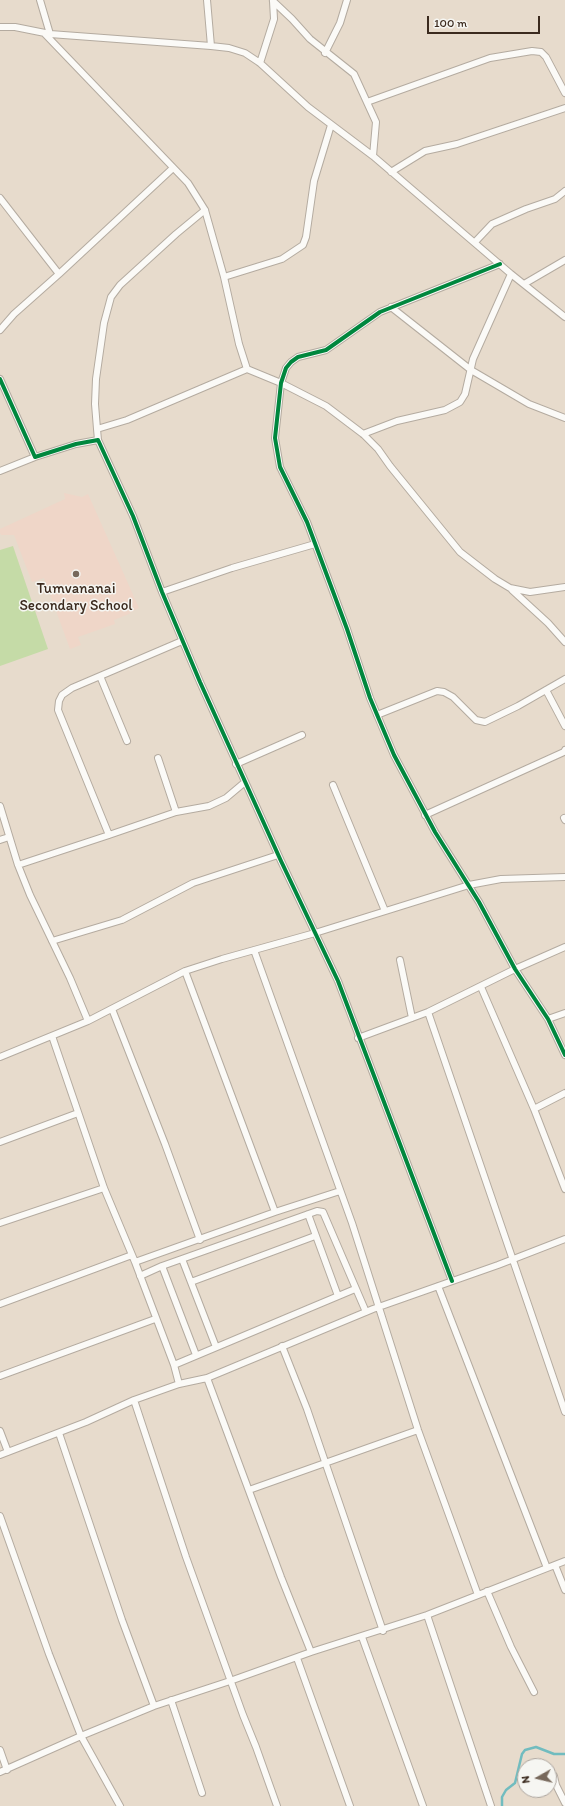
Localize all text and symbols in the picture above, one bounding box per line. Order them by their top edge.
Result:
scale bar [429,8,542,34]
text: 100 m [434,16,467,30]
marker: Tumvananai Secondary School [71,569,81,579]
place label: Tumvananai Secondary School [19,580,133,615]
north arrow [517,1758,557,1798]
text: N [519,1775,533,1784]

